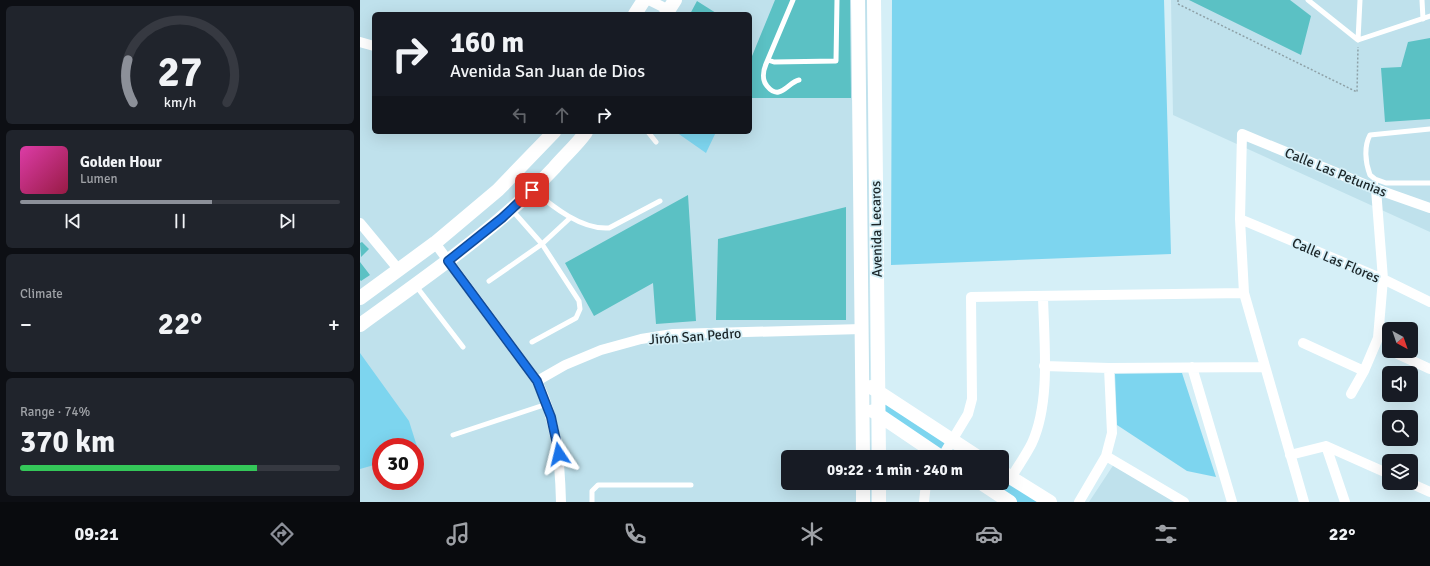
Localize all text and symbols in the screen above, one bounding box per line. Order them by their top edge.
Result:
text: 160 m [450,26,524,60]
icon: right [384,28,436,80]
text: 27 [158,47,202,98]
text: Avenida San Juan de Dios [450,60,645,82]
text: km/h [164,94,196,111]
icon: left [509,104,531,126]
icon: ahead [551,104,573,126]
icon: right [593,104,615,126]
street label: Calle Las Petunias [1282,144,1389,201]
text: Golden Hour [80,153,162,171]
text: Lumen [80,171,118,187]
pin [515,173,549,207]
icon: arrive [521,179,543,201]
street label: Avenida Lecaros [867,181,886,277]
icon: previous [62,210,84,232]
icon: pause [169,210,191,232]
icon: next [276,210,298,232]
street label: Calle Las Flores [1289,234,1382,287]
text: Climate [20,286,63,302]
text: 22° [158,306,202,343]
text: − [20,311,32,338]
text: + [328,311,340,338]
north arrow [1382,322,1418,358]
map controls [1382,322,1418,490]
street label: Jirón San Pedro [648,325,742,348]
button: sound [1382,366,1418,402]
text: Range · 74% [20,404,90,420]
button: search [1382,410,1418,446]
text: 370 km [20,424,115,461]
position arrow [538,433,580,475]
speed limit sign: 30 [372,438,424,490]
button: layers [1382,454,1418,490]
text: 09:22 · 1 min · 240 m [827,461,963,479]
icon: directions [268,520,296,548]
icon: music [444,520,472,548]
icon: phone [621,520,649,548]
icon: climate [798,520,826,548]
icon: car [975,520,1003,548]
icon: filters [1152,520,1180,548]
text: 09:21 [74,523,119,545]
text: 22° [1329,523,1356,545]

